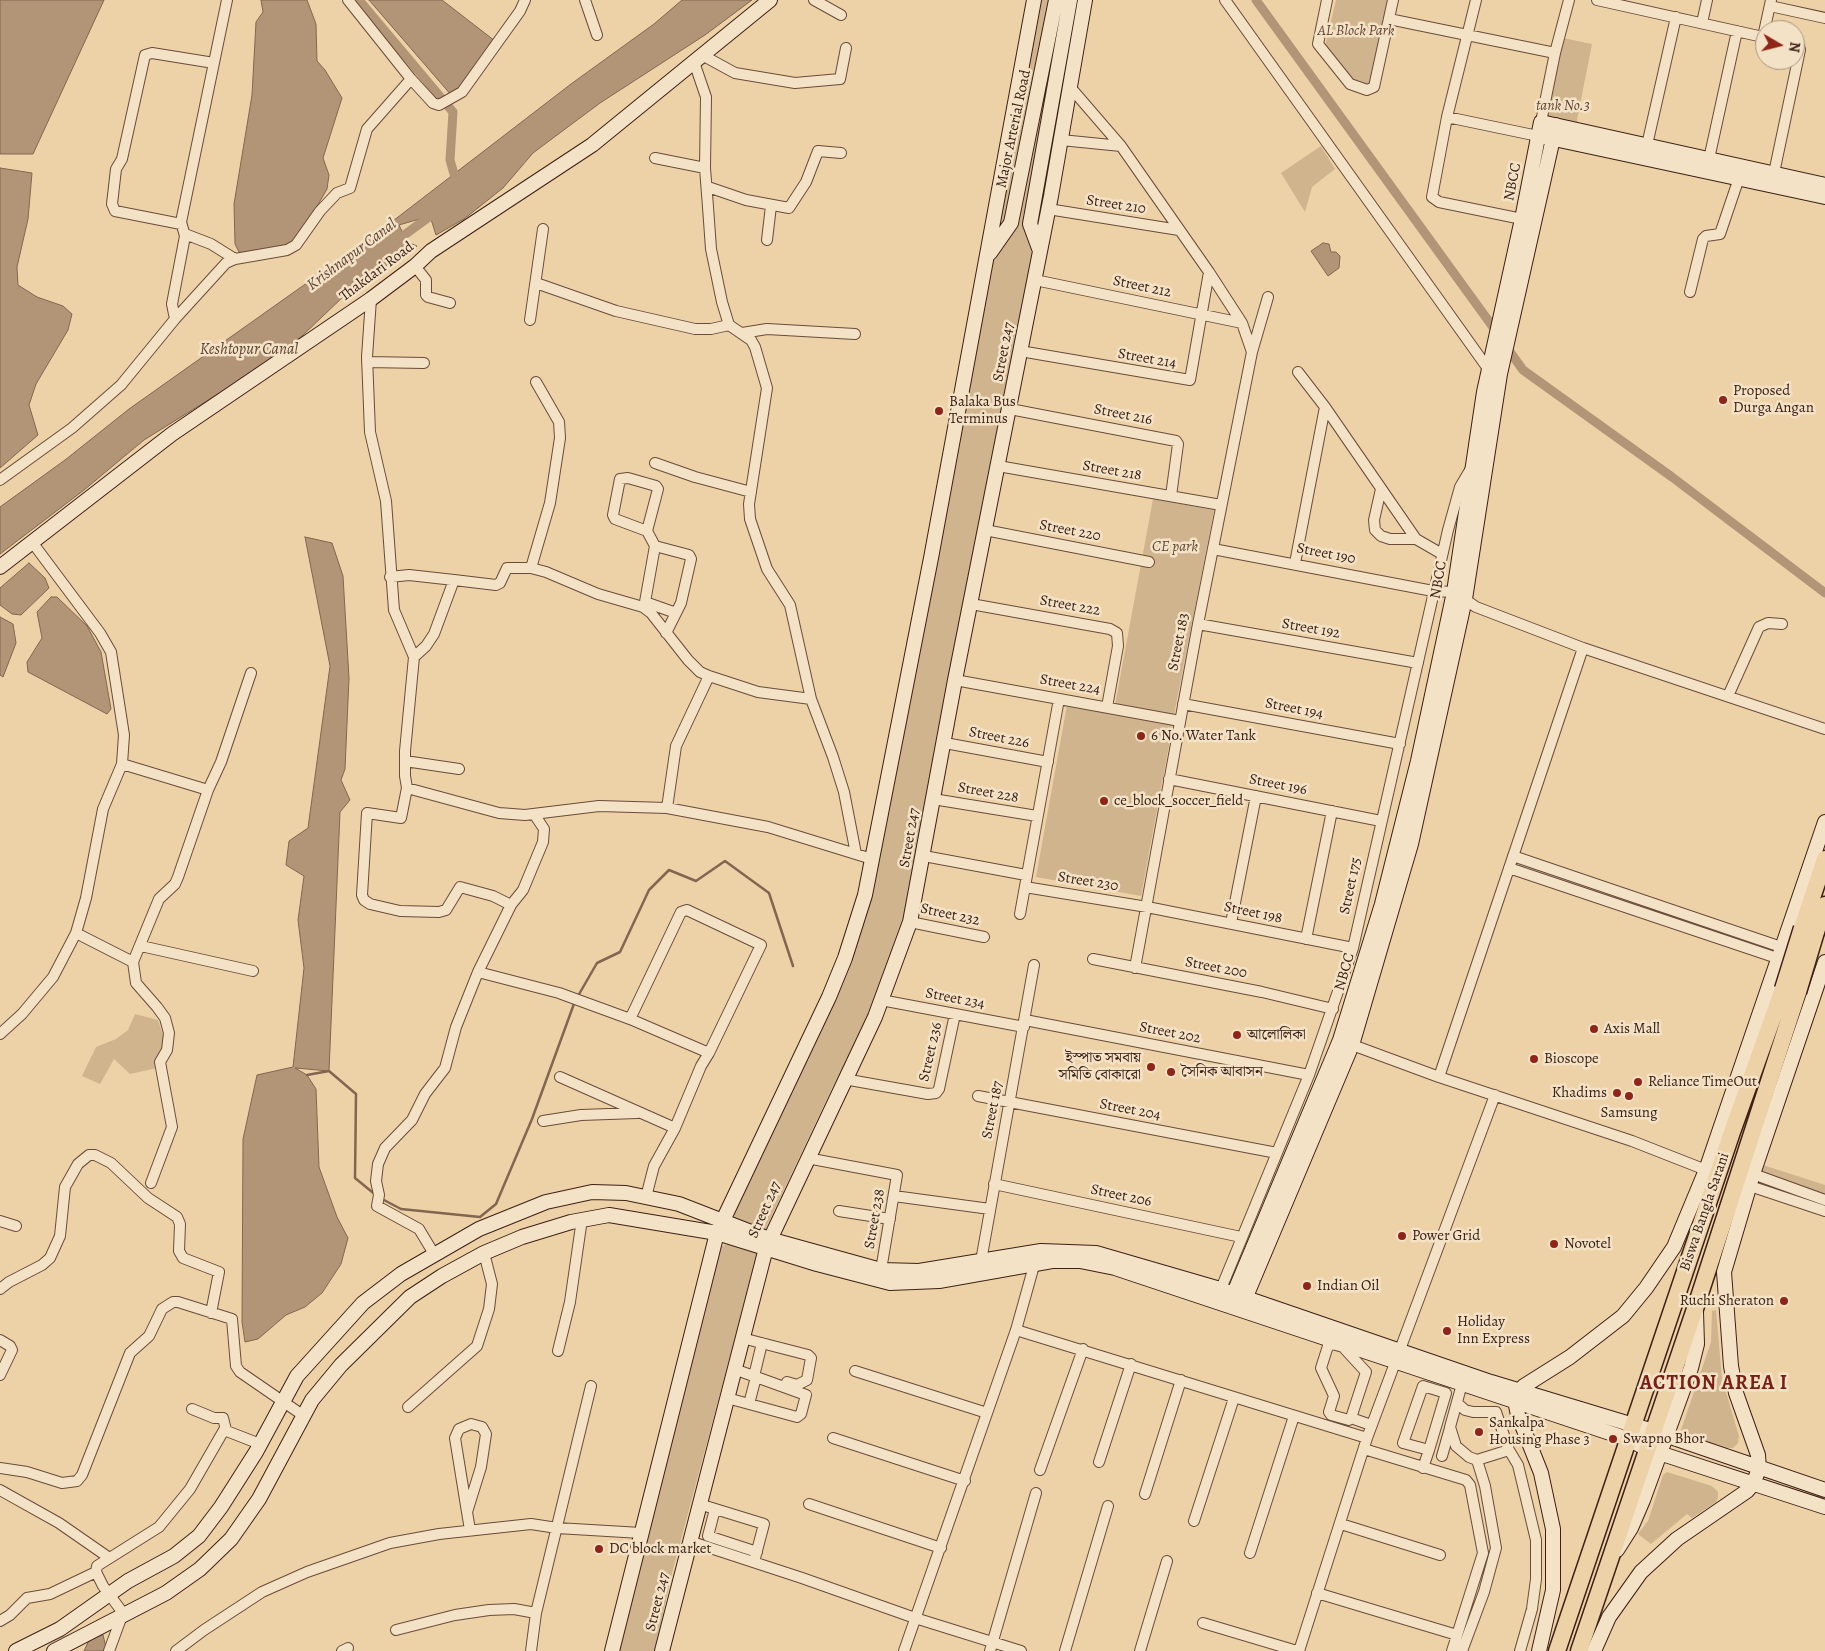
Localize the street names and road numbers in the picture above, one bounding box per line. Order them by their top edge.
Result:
street label: Major Arterial Road [993,68,1035,190]
street label: NBCC [1501,161,1525,203]
street label: Street 210 [1085,191,1147,219]
street label: Thakdari Road [336,238,418,306]
street label: Street 212 [1111,272,1173,302]
street label: Street 247 [989,321,1019,383]
street label: Street 214 [1116,345,1178,373]
street label: Street 216 [1092,401,1154,429]
street label: Street 218 [1081,457,1143,485]
street label: Street 220 [1038,516,1102,546]
street label: Street 190 [1295,539,1357,569]
street label: NBCC [1427,560,1451,600]
street label: Street 222 [1038,592,1102,620]
street label: Street 183 [1165,612,1193,672]
street label: Street 192 [1280,615,1342,643]
street label: Street 224 [1038,671,1102,699]
street label: Street 194 [1264,695,1324,723]
street label: Street 226 [967,723,1031,753]
street label: Street 196 [1247,771,1309,799]
street label: Street 228 [956,779,1020,807]
street label: Street 247 [896,807,924,869]
street label: Street 175 [1336,856,1366,916]
street label: Street 230 [1056,868,1120,896]
street label: Street 198 [1222,898,1284,928]
street label: Street 232 [919,900,981,930]
street label: NBCC [1331,951,1359,993]
street label: Street 200 [1183,953,1249,983]
street label: Street 234 [924,984,986,1014]
street label: Street 202 [1138,1018,1202,1048]
street label: Street 236 [915,1021,947,1083]
street label: Street 187 [979,1080,1007,1140]
street label: Street 204 [1098,1095,1162,1125]
street label: Biswa Bangla Sarani [1676,1150,1734,1274]
street label: Street 247 [745,1179,785,1241]
street label: Street 206 [1089,1181,1153,1211]
street label: Street 238 [861,1188,889,1250]
street label: Street 247 [642,1571,674,1633]

